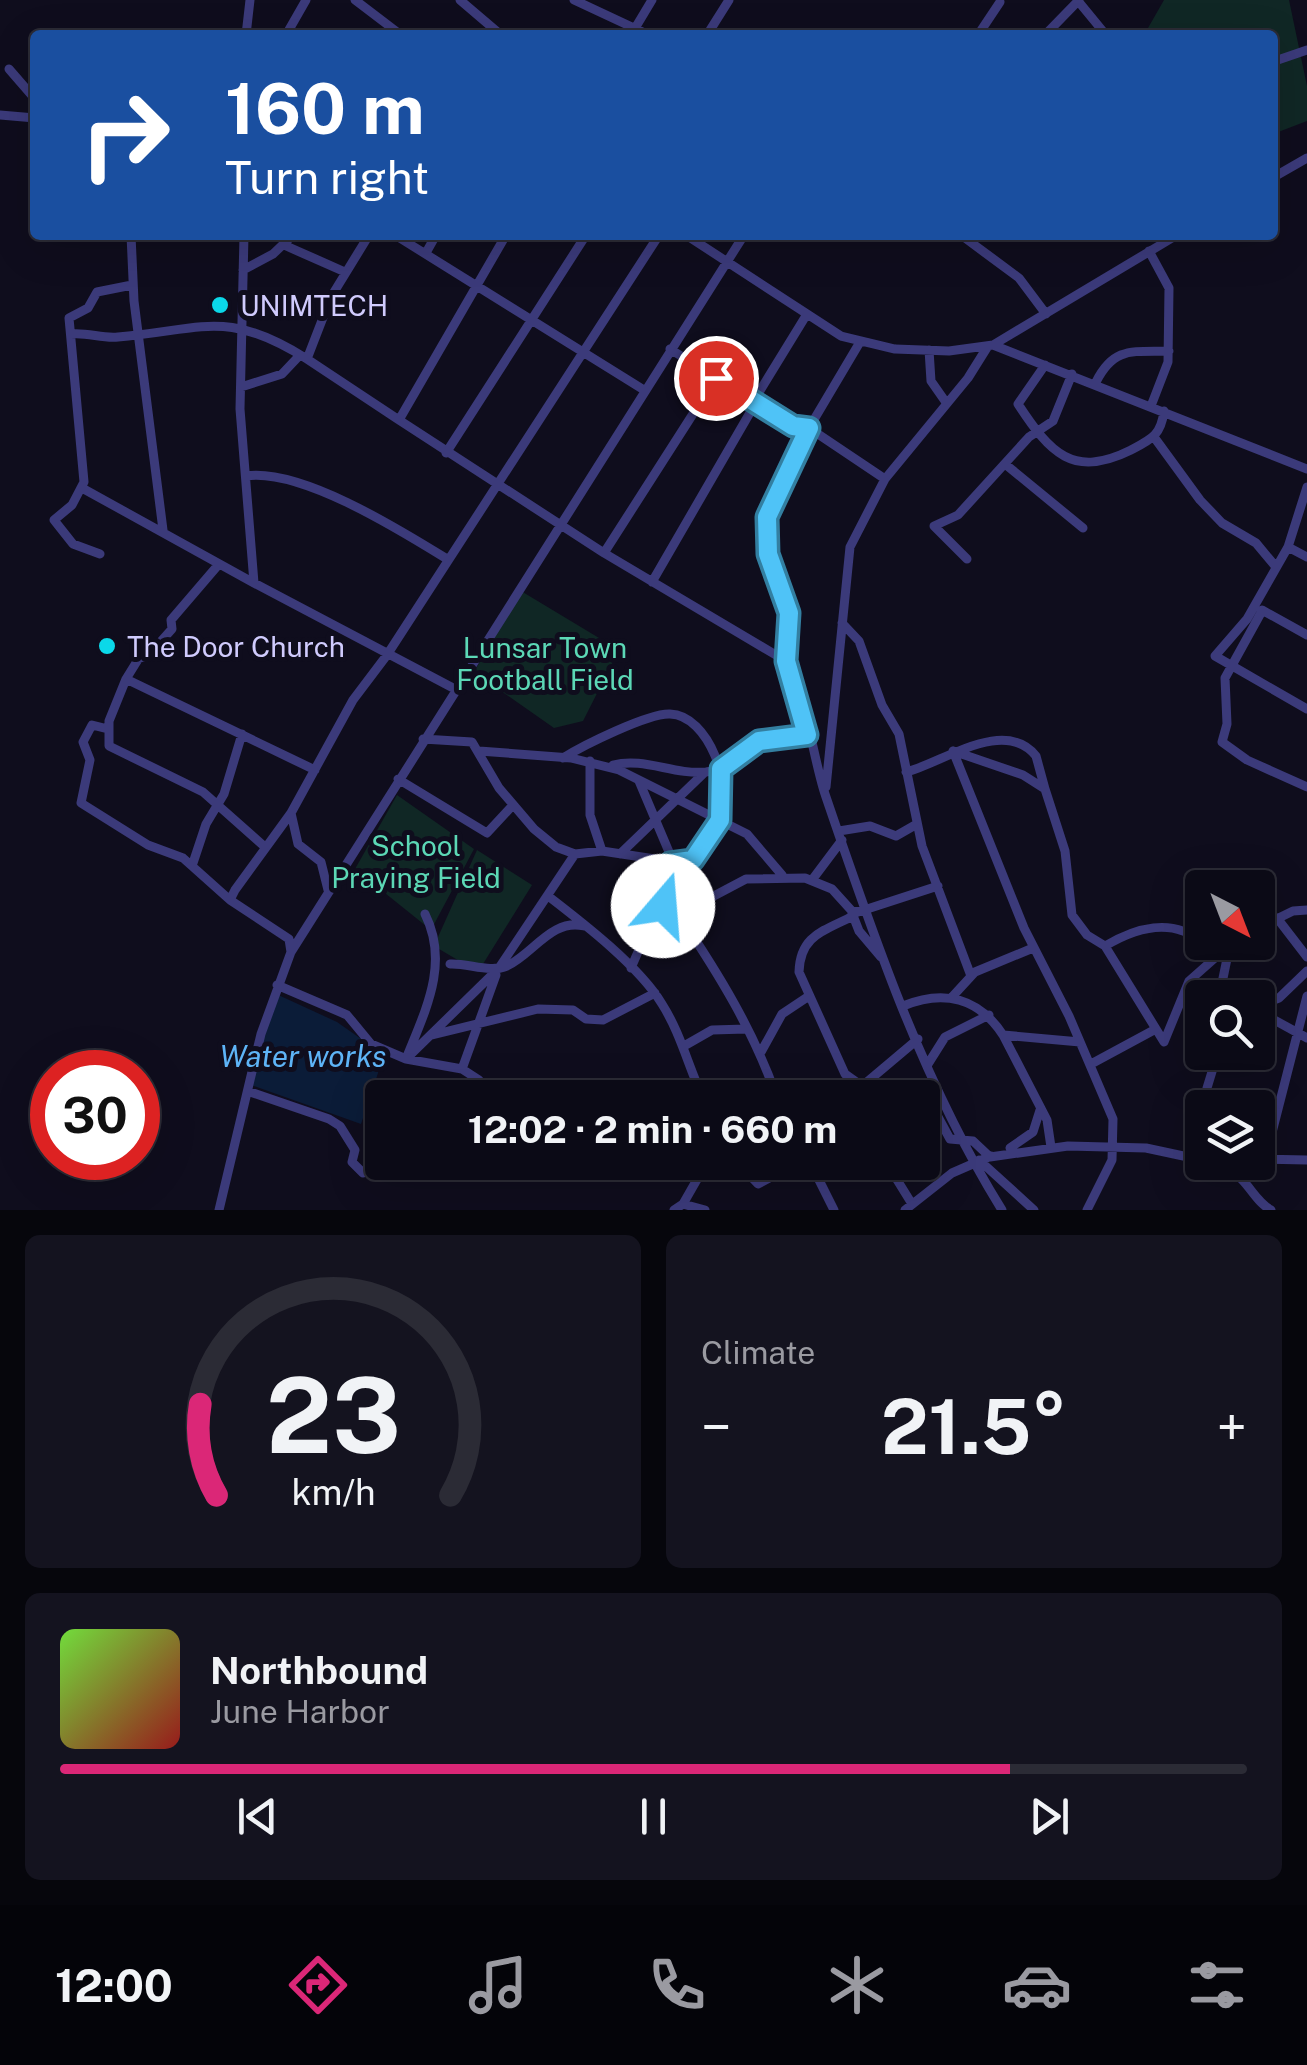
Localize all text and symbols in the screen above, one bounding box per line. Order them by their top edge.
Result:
text: 160 m [225,67,425,150]
icon: right [60,70,190,200]
text: Turn right [225,151,429,204]
place label: UNIMTECH [240,289,388,322]
marker: UNIMTECH [209,294,231,316]
pin [674,336,759,421]
icon: arrive [689,351,744,406]
place label: The Door Church [127,630,345,663]
park label: Lunsar Town Football Field [456,631,634,696]
marker: The Door Church [96,635,118,657]
park label: School Praying Field [331,829,501,894]
position arrow [611,854,715,958]
north arrow [1185,870,1275,960]
map controls [1185,870,1275,1180]
button: search [1185,980,1275,1070]
water label: Water works [220,1038,386,1074]
speed limit sign: 30 [30,1050,160,1180]
button: layers [1185,1090,1275,1180]
text: 12:02 · 2 min · 660 m [468,1107,837,1152]
text: Climate [701,1334,815,1371]
text: 23 [265,1354,401,1476]
text: 21.5° [881,1383,1067,1471]
text: − [701,1395,732,1459]
text: + [1217,1395,1247,1459]
text: km/h [291,1471,375,1513]
text: Northbound [210,1648,428,1693]
text: June Harbor [210,1693,390,1730]
icon: previous [230,1789,285,1844]
icon: pause [626,1789,681,1844]
icon: next [1022,1789,1077,1844]
icon: directions [283,1950,353,2020]
icon: music [463,1950,533,2020]
icon: phone [642,1950,712,2020]
icon: climate [822,1950,892,2020]
icon: car [1002,1950,1072,2020]
icon: filters [1182,1950,1252,2020]
text: 12:00 [55,1959,173,2012]

